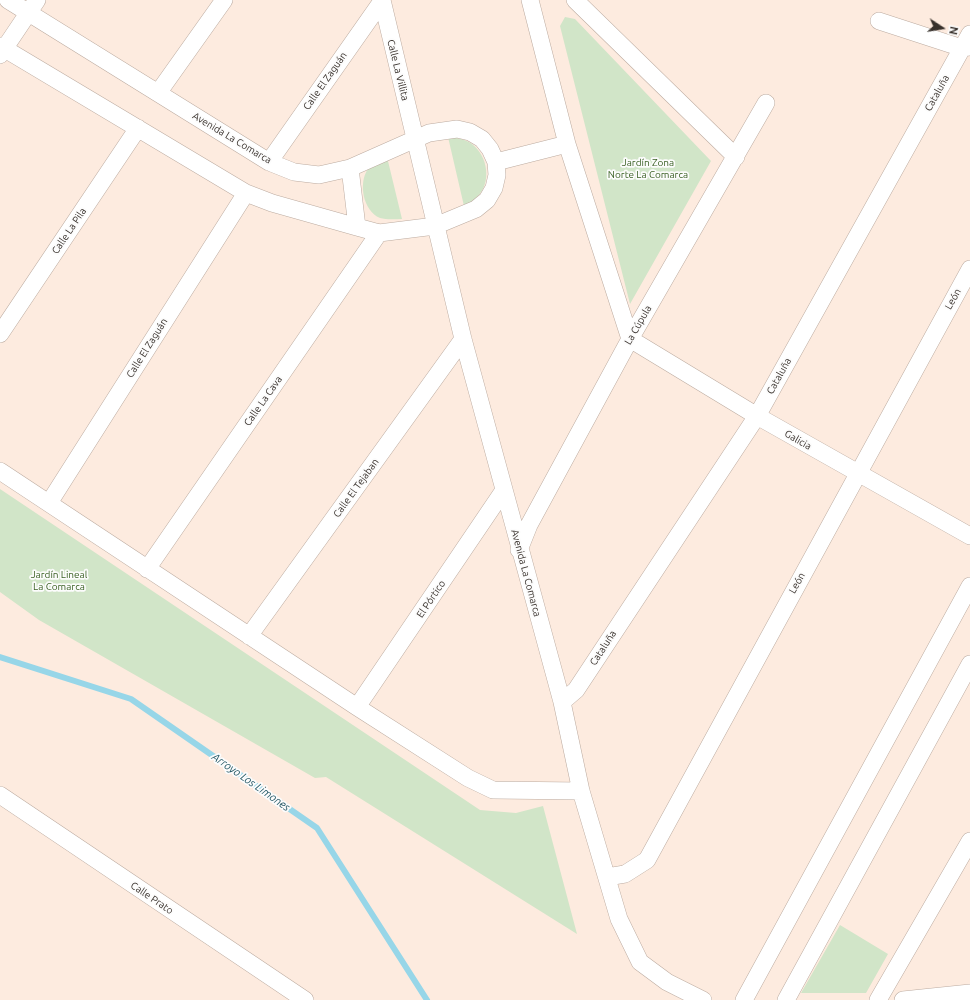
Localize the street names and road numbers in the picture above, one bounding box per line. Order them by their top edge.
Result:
street label: Calle La Villita [385,38,411,102]
street label: Calle El Zaguán [301,50,349,112]
street label: Cataluña [922,73,952,113]
street label: Avenida La Comarca [190,110,274,166]
street label: Calle La Pila [49,206,89,256]
street label: León [942,286,964,312]
street label: La Cúpula [622,303,654,347]
street label: Calle El Zaguán [124,316,170,380]
street label: Cataluña [764,356,794,396]
street label: Calle La Cava [241,374,285,428]
street label: Galicia [782,428,814,452]
street label: Calle El Tejaban [331,456,381,520]
street label: Avenida La Comarca [509,528,543,618]
street label: León [786,570,808,596]
street label: El Pórtico [414,578,448,620]
street label: Cataluña [587,628,619,668]
street label: Calle Prato [128,879,176,917]

